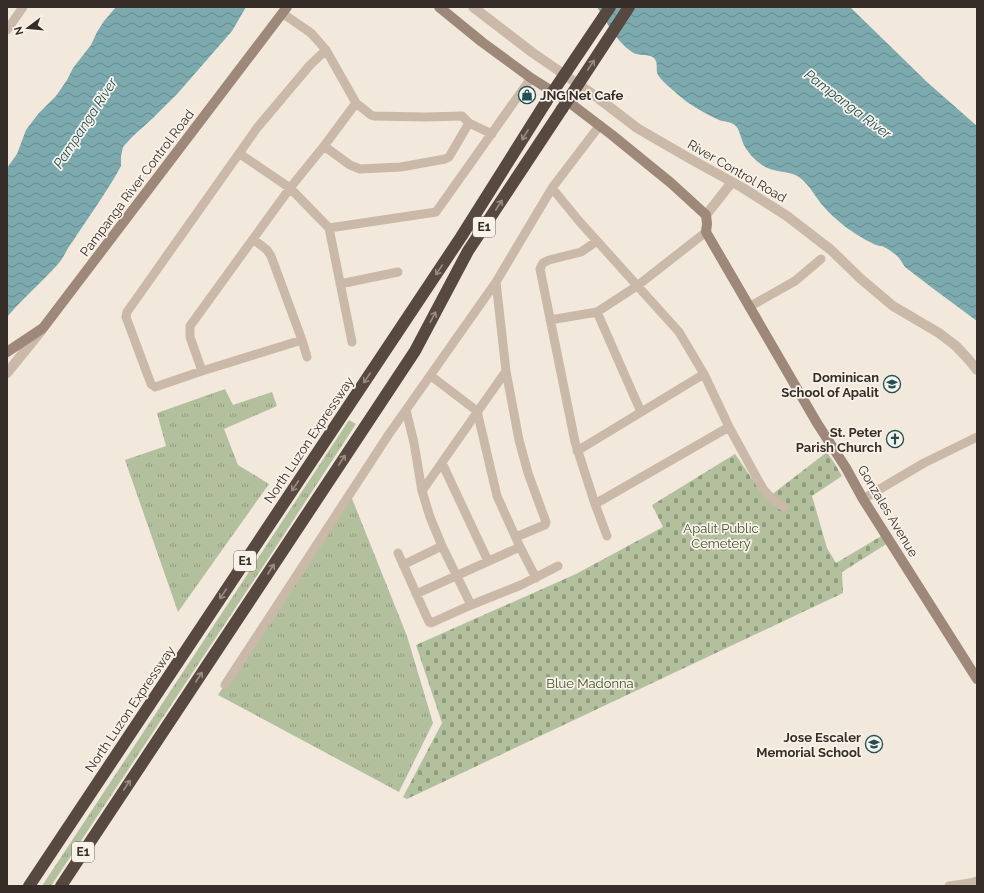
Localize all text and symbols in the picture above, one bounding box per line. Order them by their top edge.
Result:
north arrow [8,8,48,48]
text: N [11,25,26,36]
one-way arrow [587,59,595,70]
water label: Pampanga River [802,66,895,143]
water label: Pampanga River [50,74,121,171]
shop icon: JNG Net Cafe [517,85,537,105]
place label: JNG Net Cafe [540,88,624,103]
street label: Pampanga River Control Road [77,107,197,259]
one-way arrow [521,129,529,141]
street label: River Control Road [685,137,789,205]
one-way arrow [494,199,503,210]
road number: E1 [473,217,495,237]
one-way arrow [435,264,443,275]
one-way arrow [430,311,437,323]
place label: Dominican School of Apalit [781,370,879,400]
one-way arrow [363,372,371,383]
street label: North Luzon Expressway [261,374,357,506]
school or university icon: Dominican School of Apalit [882,374,902,394]
place label: St. Peter Parish Church [796,425,882,455]
church icon: St. Peter Parish Church [885,429,905,449]
one-way arrow [338,455,346,466]
street label: Gonzales Avenue [855,463,921,560]
one-way arrow [291,480,299,491]
park label: Apalit Public Cemetery [683,521,759,551]
road number: E1 [234,551,256,571]
one-way arrow [266,563,275,574]
one-way arrow [219,588,227,599]
street label: North Luzon Expressway [82,643,178,775]
one-way arrow [195,672,203,683]
park label: Blue Madonna [546,676,634,691]
place label: Jose Escaler Memorial School [756,730,862,760]
school or university icon: Jose Escaler Memorial School [864,734,884,754]
one-way arrow [123,780,131,791]
road number: E1 [72,842,94,862]

